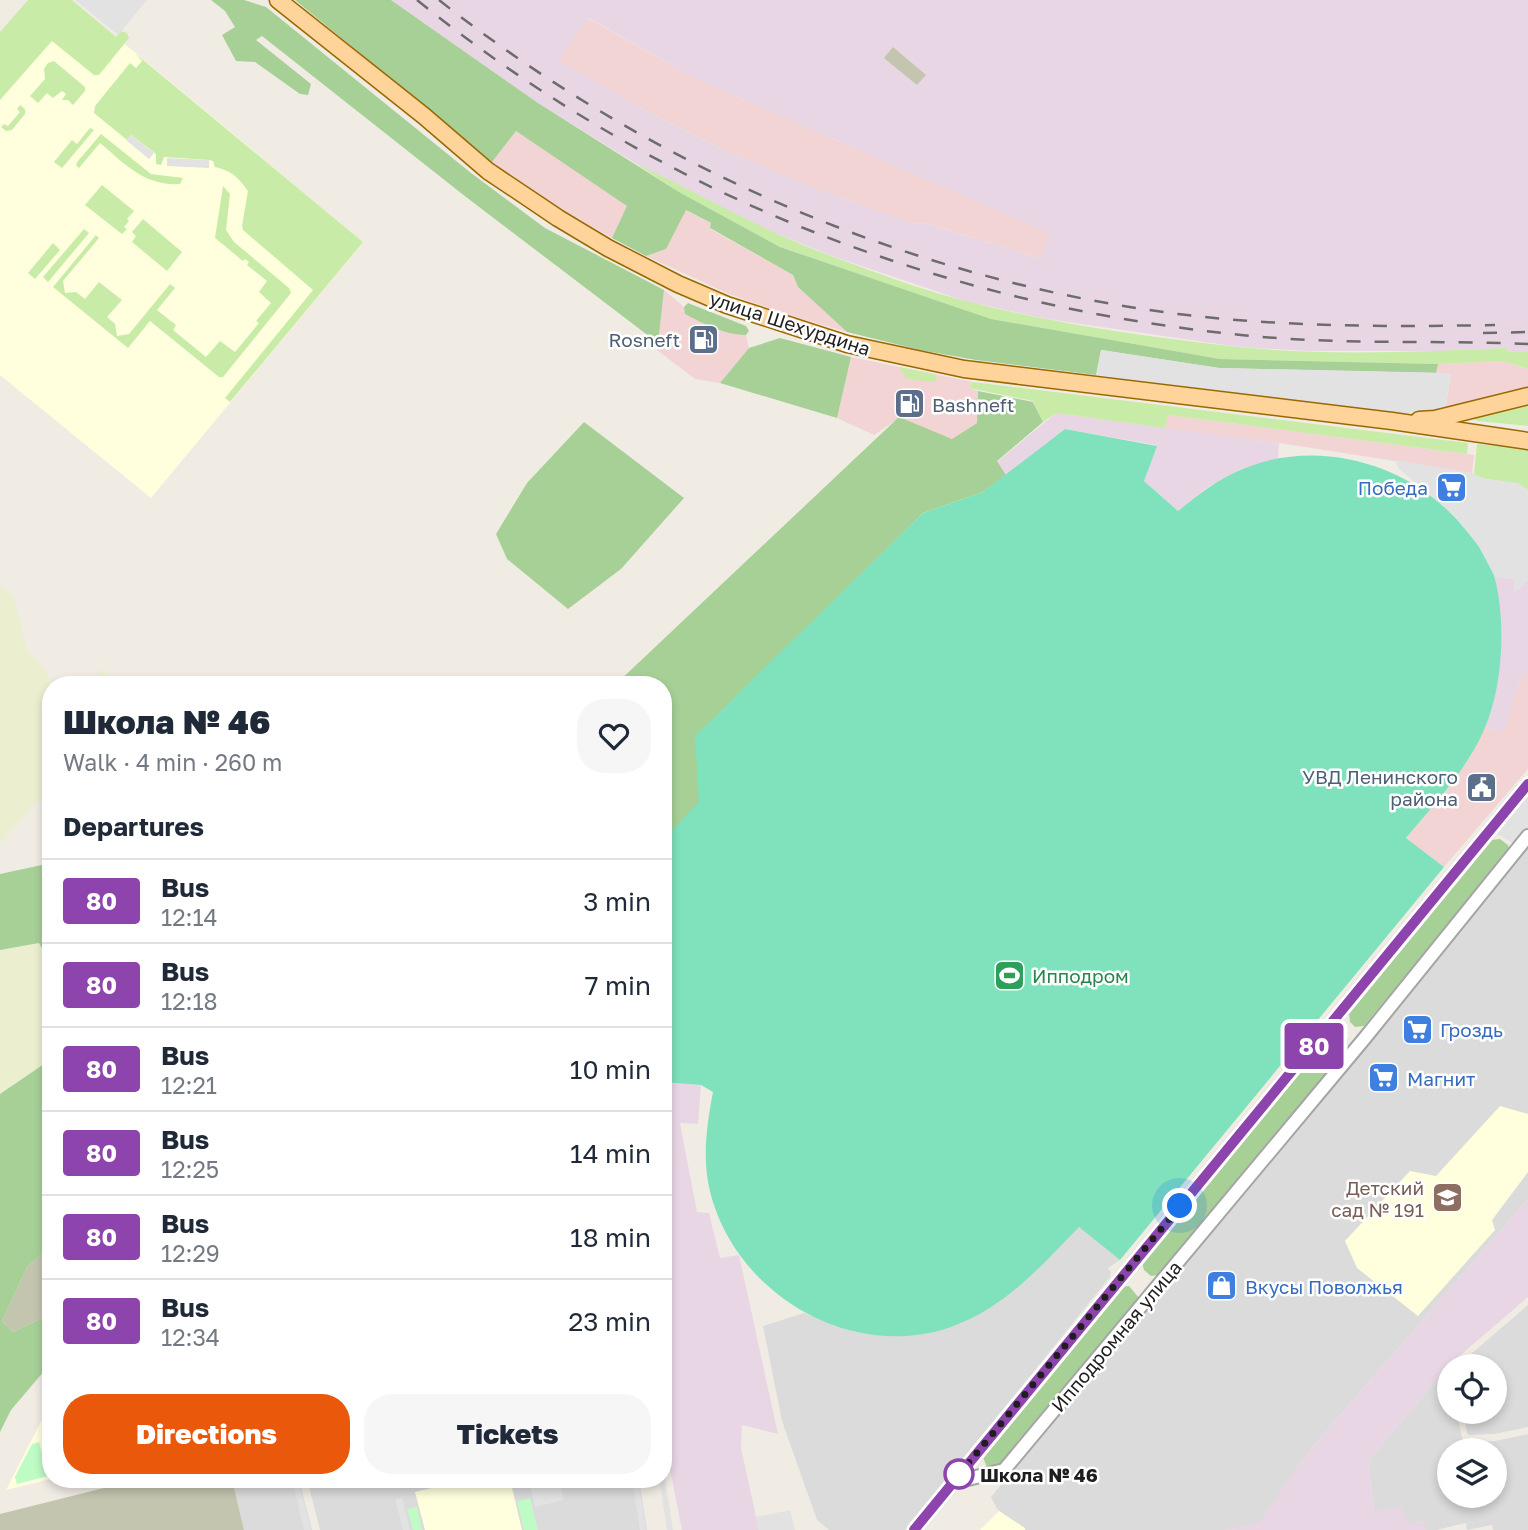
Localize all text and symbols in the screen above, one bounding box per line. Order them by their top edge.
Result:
street label: улица Шехурдина [707,286,873,360]
fuel station icon: Rosneft [686,322,720,356]
place label: Rosneft [609,328,680,351]
fuel station icon: Bashneft [892,387,926,421]
place label: Bashneft [932,393,1014,416]
supermarket icon: Победа [1434,470,1468,504]
place label: Победа [1358,476,1428,499]
button: heart [577,699,651,773]
text: Школа № 46 [63,702,270,741]
text: Walk · 4 min · 260 m [63,748,282,776]
place label: УВД Ленинского района [1302,765,1458,810]
public building icon: УВД Ленинского района [1464,770,1498,804]
text: Departures [63,811,204,842]
text: Bus [161,872,209,903]
text: 80 [86,886,117,915]
text: 3 min [583,886,651,917]
text: 12:14 [161,903,218,931]
text: Bus [161,956,209,987]
sports icon: Ипподром [992,958,1026,992]
place label: Ипподром [1032,964,1129,987]
text: 80 [86,970,117,999]
text: 7 min [585,970,651,1001]
text: 12:18 [161,987,218,1015]
supermarket icon: Гроздь [1400,1012,1434,1046]
place label: Гроздь [1440,1018,1503,1041]
line badge: 80 [1282,1023,1346,1069]
text: 80 [1299,1031,1329,1060]
text: Bus [161,1040,209,1071]
text: 80 [86,1054,117,1083]
text: 10 min [570,1054,651,1085]
supermarket icon: Магнит [1367,1061,1401,1095]
place label: Магнит [1407,1067,1475,1090]
text: 12:21 [161,1071,217,1099]
text: Bus [161,1124,209,1155]
text: 80 [86,1138,117,1167]
text: 14 min [570,1138,651,1169]
text: 12:25 [161,1155,219,1183]
place label: Детский сад № 191 [1331,1176,1424,1221]
school or university icon: Детский сад № 191 [1430,1181,1464,1215]
your location [1162,1188,1197,1223]
text: Bus [161,1208,209,1239]
text: 80 [86,1222,117,1251]
text: 18 min [570,1222,651,1253]
text: 12:29 [161,1239,220,1267]
street label: Ипподромная улица [1046,1256,1186,1416]
shop icon: Вкусы Поволжья [1205,1269,1239,1303]
place label: Вкусы Поволжья [1245,1275,1403,1298]
text: Bus [161,1292,209,1323]
text: 80 [86,1306,117,1335]
text: 23 min [568,1306,651,1337]
text: 12:34 [161,1323,220,1351]
map controls [1437,1354,1507,1508]
button: locate [1437,1354,1507,1424]
button: Directions [63,1394,350,1474]
button: Tickets [364,1394,651,1474]
button: layers [1437,1438,1507,1508]
marker: Школа № 46 [944,1459,974,1489]
place label: Школа № 46 [980,1463,1098,1486]

